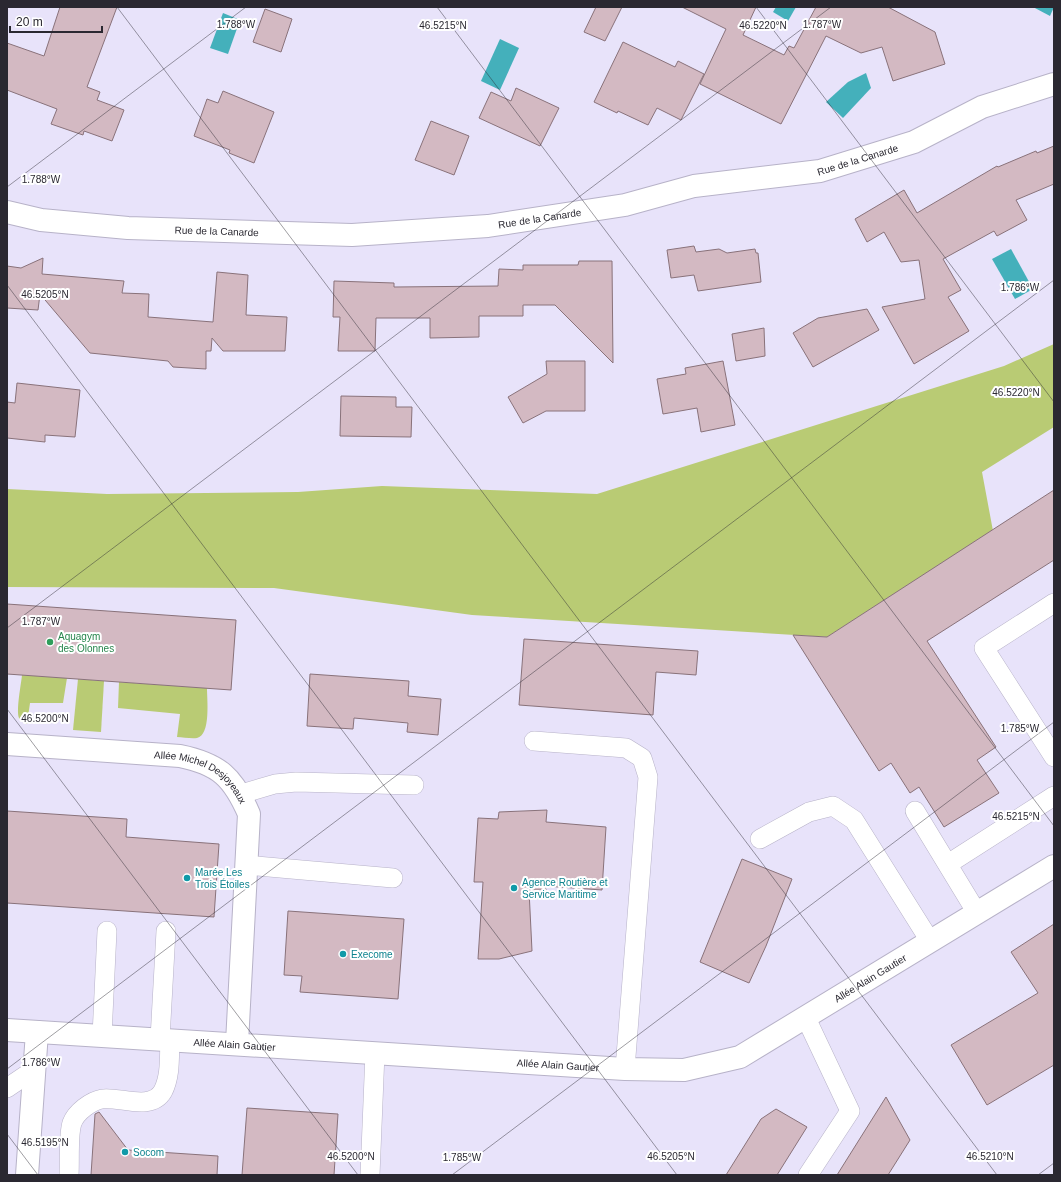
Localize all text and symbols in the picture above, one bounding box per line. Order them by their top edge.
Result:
scale bar [10,8,102,34]
text: 20 m [16,15,43,29]
text: 1.788°W [217,19,256,30]
text: 1.787°W [803,19,842,30]
text: 46.5215°N [419,20,467,31]
text: 46.5220°N [739,20,787,31]
street label: Rue de la Canarde [816,142,900,178]
text: 1.788°W [22,174,61,185]
street label: Rue de la Canarde [497,207,583,230]
street label: Rue de la Canarde [174,224,259,238]
text: 1.786°W [1001,282,1040,293]
text: 46.5205°N [21,289,69,300]
text: 46.5220°N [992,387,1040,398]
text: 1.787°W [22,616,61,627]
place label: Aquagym des Olonnes [58,631,114,654]
marker: Aquagym des Olonnes [45,637,55,647]
text: 46.5200°N [21,713,69,724]
text: 1.785°W [1001,723,1040,734]
street label: Allée Michel Desjoyeaux [154,749,248,806]
text: 46.5215°N [992,811,1040,822]
place label: Marée Les Trois Étoiles [195,867,250,890]
marker: Marée Les Trois Étoiles [182,873,192,883]
place label: Agence Routière et Service Maritime [522,877,608,900]
marker: Agence Routière et Service Maritime [509,883,519,893]
marker: Execome [338,949,348,959]
place label: Execome [351,949,393,960]
street label: Allée Alain Gautier [832,952,909,1004]
street label: Allée Alain Gautier [193,1037,277,1053]
text: 1.786°W [22,1057,61,1068]
street label: Allée Alain Gautier [516,1057,600,1073]
text: 46.5195°N [21,1137,69,1148]
marker: Socom [120,1147,130,1157]
place label: Socom [133,1147,164,1158]
text: 46.5200°N [327,1151,375,1162]
text: 46.5205°N [647,1151,695,1162]
text: 46.5210°N [966,1151,1014,1162]
text: 1.785°W [443,1152,482,1163]

